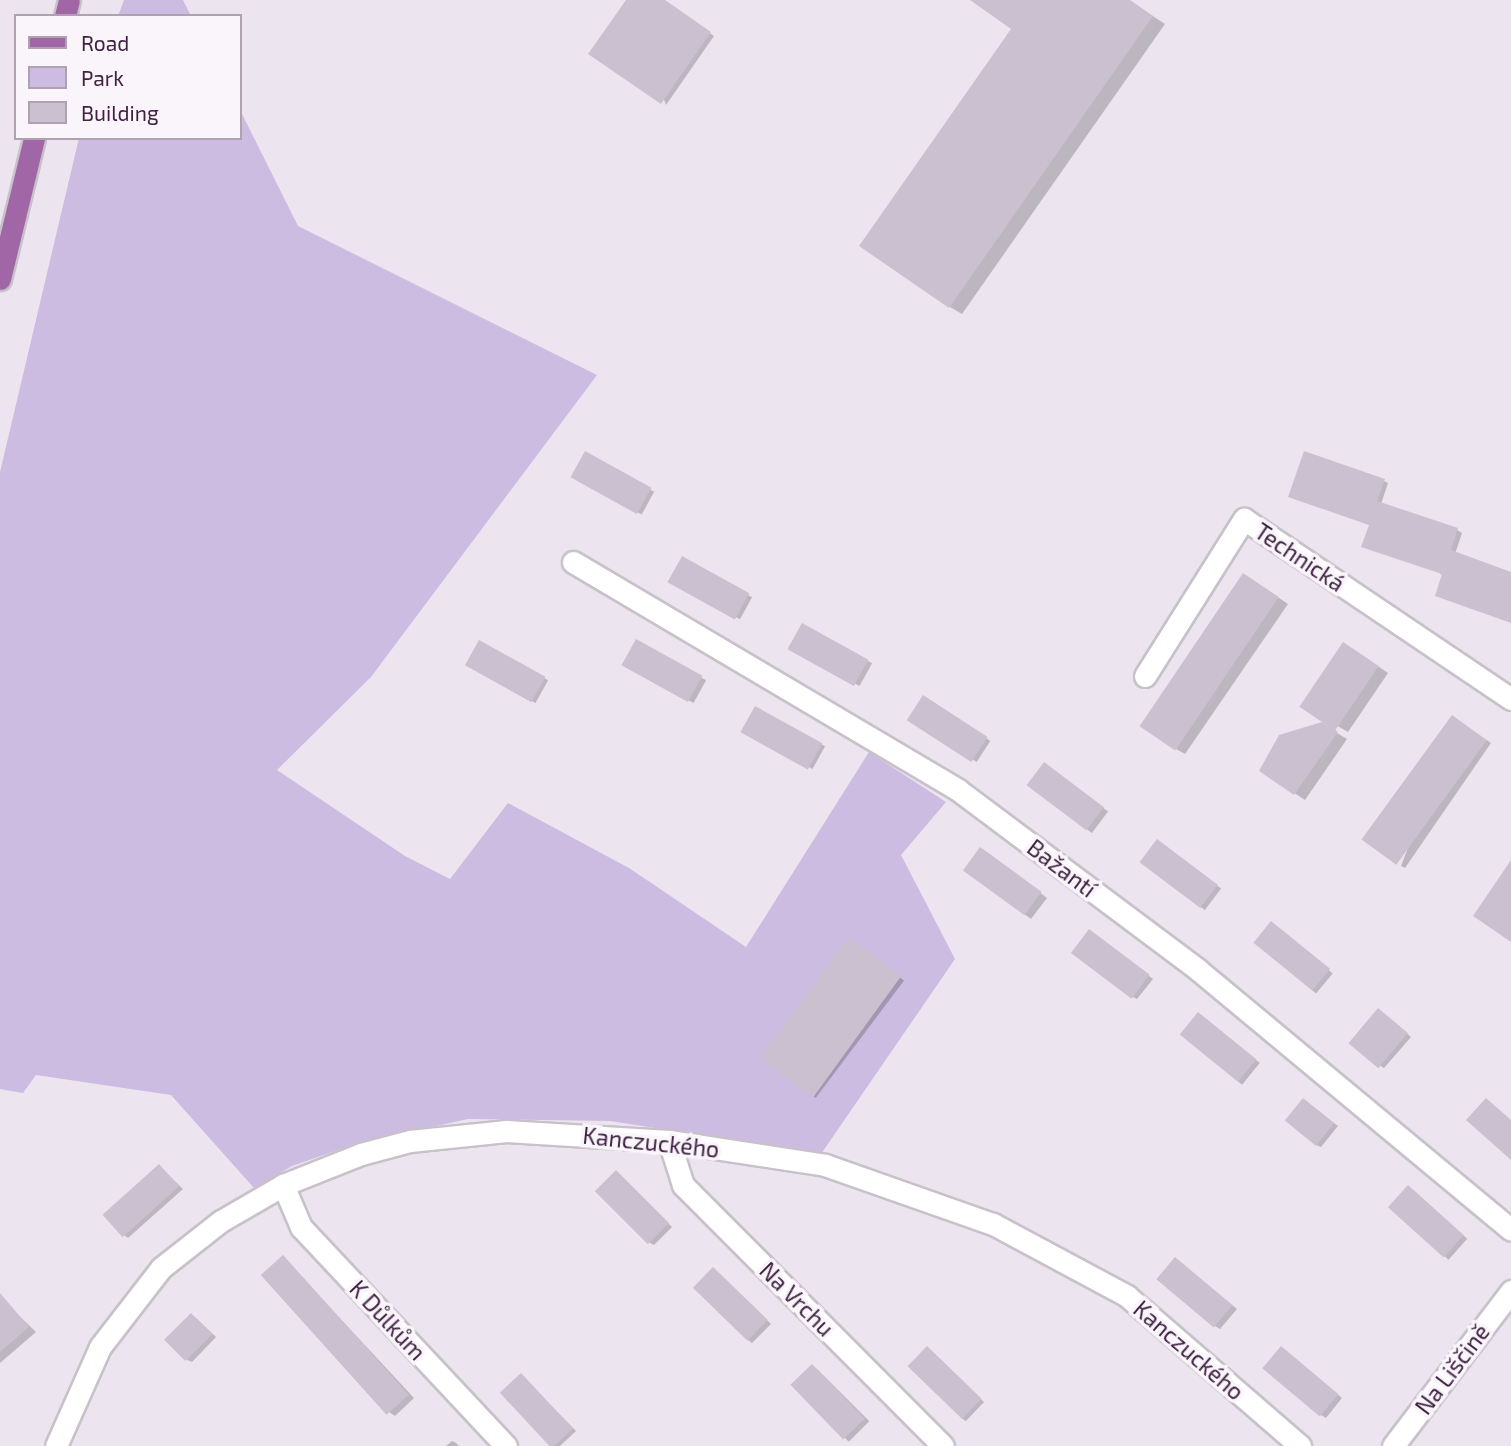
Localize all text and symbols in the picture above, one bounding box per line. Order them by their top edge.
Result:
legend [14,14,242,140]
text: Road [81,30,129,55]
text: Park [81,65,124,90]
text: Building [81,100,159,125]
street label: Technická [1250,517,1350,597]
street label: Bažantí [1022,833,1102,903]
street label: Kanczuckého [581,1121,721,1163]
street label: Na Vrchu [754,1256,840,1342]
street label: K Důlkům [344,1274,432,1366]
street label: Kanczuckého [1128,1295,1250,1405]
street label: Na Liščině [1409,1318,1495,1420]

